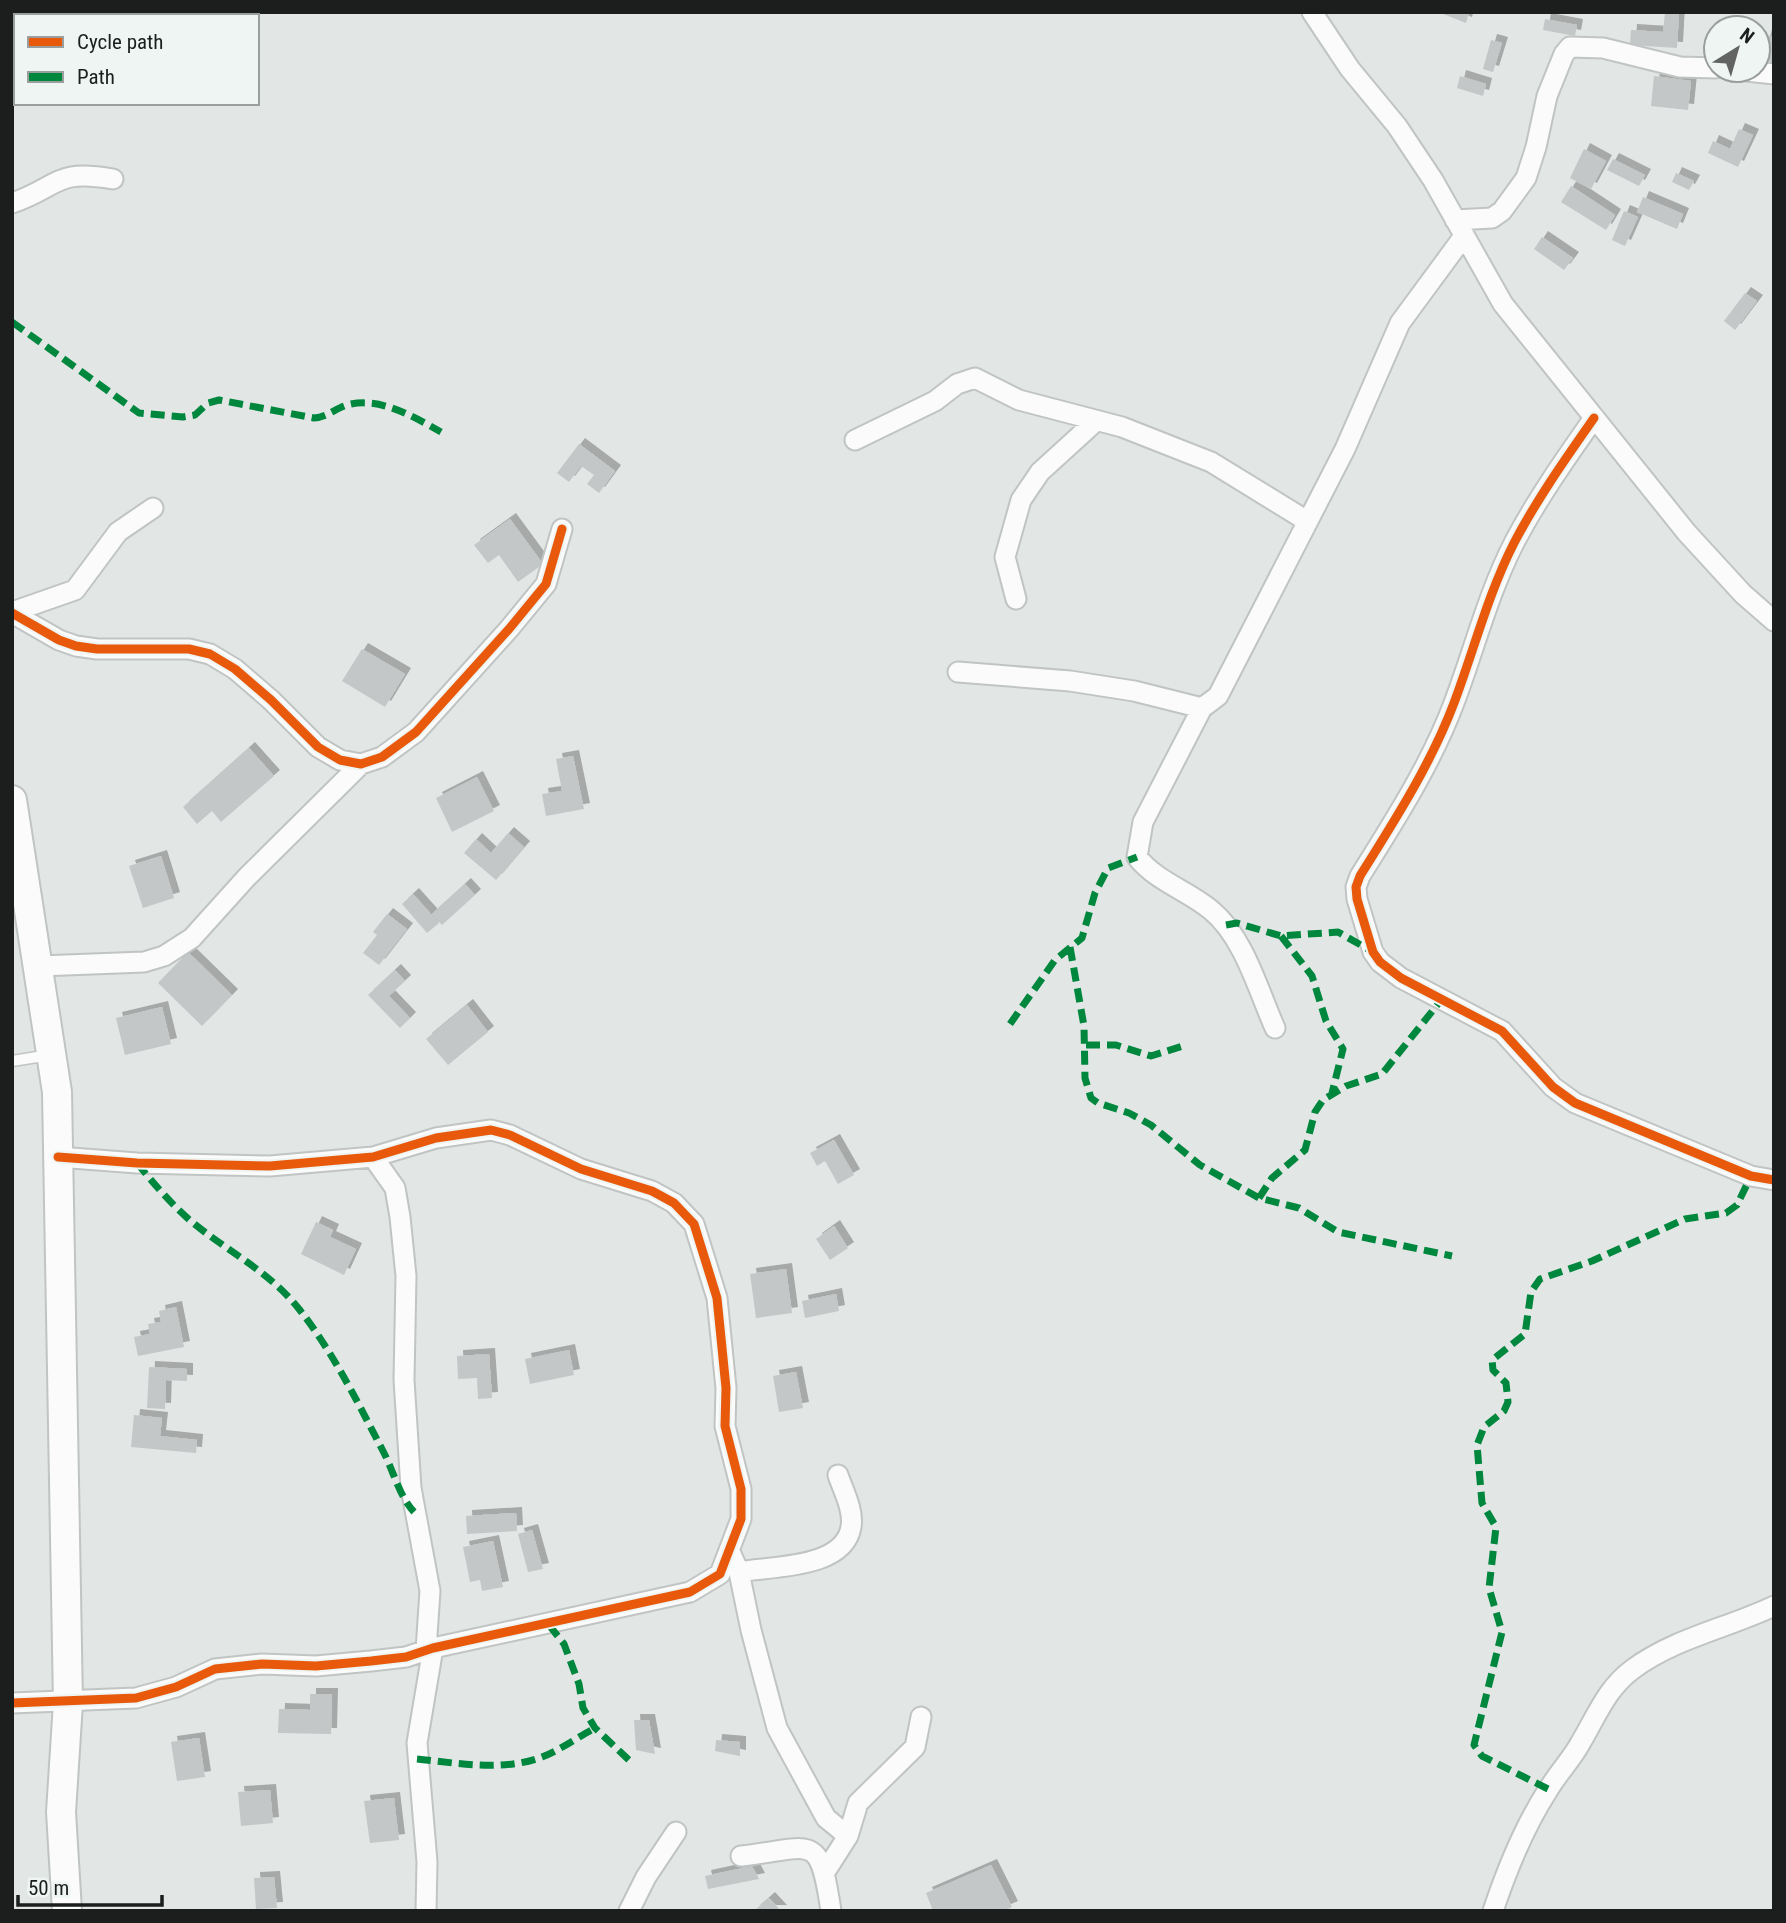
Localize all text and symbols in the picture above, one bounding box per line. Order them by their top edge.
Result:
legend [14,14,259,105]
north arrow [1702,14,1772,84]
text: N [1735,23,1758,49]
text: Cycle path [77,30,163,54]
text: Path [77,65,115,89]
scale bar [18,1864,161,1908]
text: 50 m [28,1876,69,1900]

